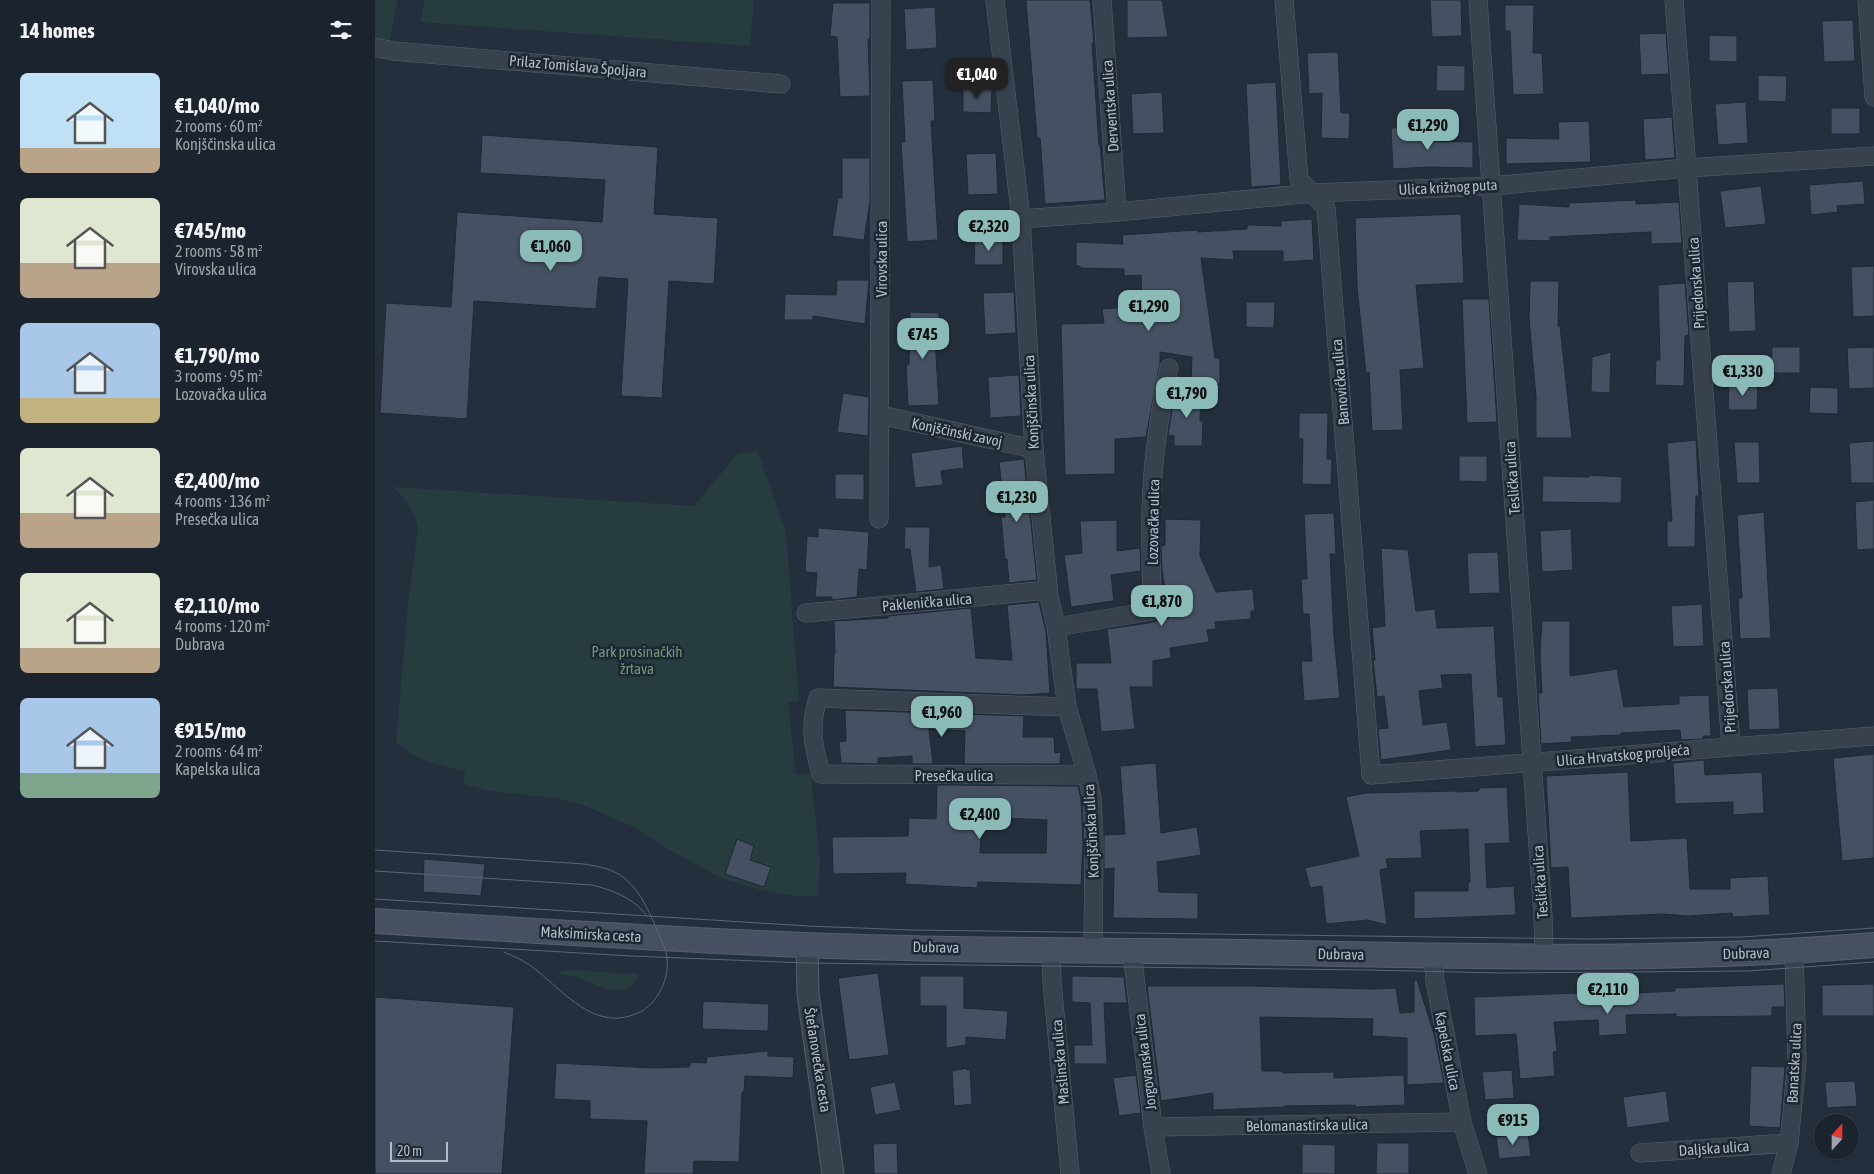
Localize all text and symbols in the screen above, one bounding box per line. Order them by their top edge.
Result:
icon: filters [327,16,355,44]
text: 14 homes [20,18,95,42]
street label: Prilaz Tomislava Špoljara [509,52,647,80]
pin: €1,040 [936,58,1018,100]
street label: Derventska ulica [1098,59,1122,153]
text: €1,040 [957,65,997,83]
icon: home [60,93,120,153]
text: €1,040/mo [175,93,260,117]
pin: €1,290 [1387,108,1469,151]
text: €1,290 [1408,116,1448,134]
text: 2 rooms · 60 m² [175,117,263,135]
text: Konjščinska ulica [175,135,276,153]
street label: Ulica križnog puta [1398,176,1498,198]
pin: €2,320 [948,210,1030,252]
text: €2,320 [969,217,1009,235]
icon: home [60,218,120,278]
text: €745/mo [175,218,246,242]
street label: Virovska ulica [873,221,890,297]
pin: €1,060 [510,230,592,272]
street label: Prijedorska ulica [1684,236,1708,330]
text: €1,060 [531,237,571,255]
text: 2 rooms · 58 m² [175,242,263,260]
text: Virovska ulica [175,260,257,278]
pin: €1,290 [1108,290,1190,332]
text: €1,290 [1129,297,1169,315]
pin: €745 [893,318,953,360]
text: €745 [908,325,938,343]
street label: Banovićka ulica [1328,338,1352,426]
icon: home [60,343,120,403]
text: €1,790/mo [175,343,260,367]
street label: Konjščinska ulica [1020,354,1042,450]
pin: €1,330 [1702,354,1784,397]
text: €1,330 [1723,362,1763,380]
text: 3 rooms · 95 m² [175,367,263,385]
pin: €1,790 [1146,376,1228,419]
text: €1,790 [1167,384,1207,402]
text: Lozovačka ulica [175,385,267,403]
street label: Konjščinski zavoj [910,414,1004,450]
street label: Teslićka ulica [1501,441,1523,515]
icon: home [60,468,120,528]
text: €2,400/mo [175,468,260,492]
street label: Lozovačka ulica [1144,479,1162,565]
pin: €1,230 [976,480,1058,523]
text: €1,230 [997,488,1037,506]
text: 4 rooms · 136 m² [175,492,270,510]
text: Presečka ulica [175,510,259,528]
pin: €1,870 [1121,584,1203,627]
street label: Paklenička ulica [881,590,973,614]
text: €1,870 [1142,592,1182,610]
icon: home [60,593,120,653]
text: €2,110/mo [175,593,260,617]
text: 4 rooms · 120 m² [175,617,270,635]
text: Dubrava [175,635,225,653]
street label: Prijedorska ulica [1715,640,1739,734]
park label: Park prosinačkih žrtava [591,643,683,677]
pin: €1,960 [901,696,983,738]
text: €1,960 [922,703,962,721]
icon: home [60,718,120,778]
text: €915/mo [175,718,246,742]
street label: Ulica Hrvatskog proljeća [1556,741,1690,769]
text: 2 rooms · 64 m² [175,742,263,760]
text: Kapelska ulica [175,760,260,778]
street label: Presečka ulica [915,767,994,784]
street label: Konjščinska ulica [1080,783,1102,879]
pin: €2,400 [939,798,1021,840]
text: €2,400 [960,805,1000,823]
street label: Teslićka ulica [1529,845,1551,919]
street label: Maksimirska cesta [540,923,642,945]
street label: Dubrava [912,938,960,956]
street label: Dubrava [1722,944,1770,962]
street label: Dubrava [1317,945,1365,963]
pin: €2,110 [1567,972,1649,1015]
text: €2,110 [1588,980,1628,998]
street label: Štefanovečka cesta [801,1007,835,1113]
street label: Kapelska ulica [1432,1010,1464,1092]
street label: Jorgovanska ulica [1131,1013,1159,1111]
street label: Maslinska ulica [1048,1019,1072,1105]
street label: Banatska ulica [1783,1022,1805,1104]
pin: €915 [1483,1104,1543,1146]
text: €915 [1498,1111,1528,1129]
north arrow [1814,1114,1859,1159]
map controls [1814,1114,1859,1159]
street label: Belomanastirska ulica [1246,1115,1368,1135]
street label: Daljska ulica [1678,1137,1750,1159]
scale bar [390,1139,447,1162]
text: 20 m [397,1143,422,1159]

